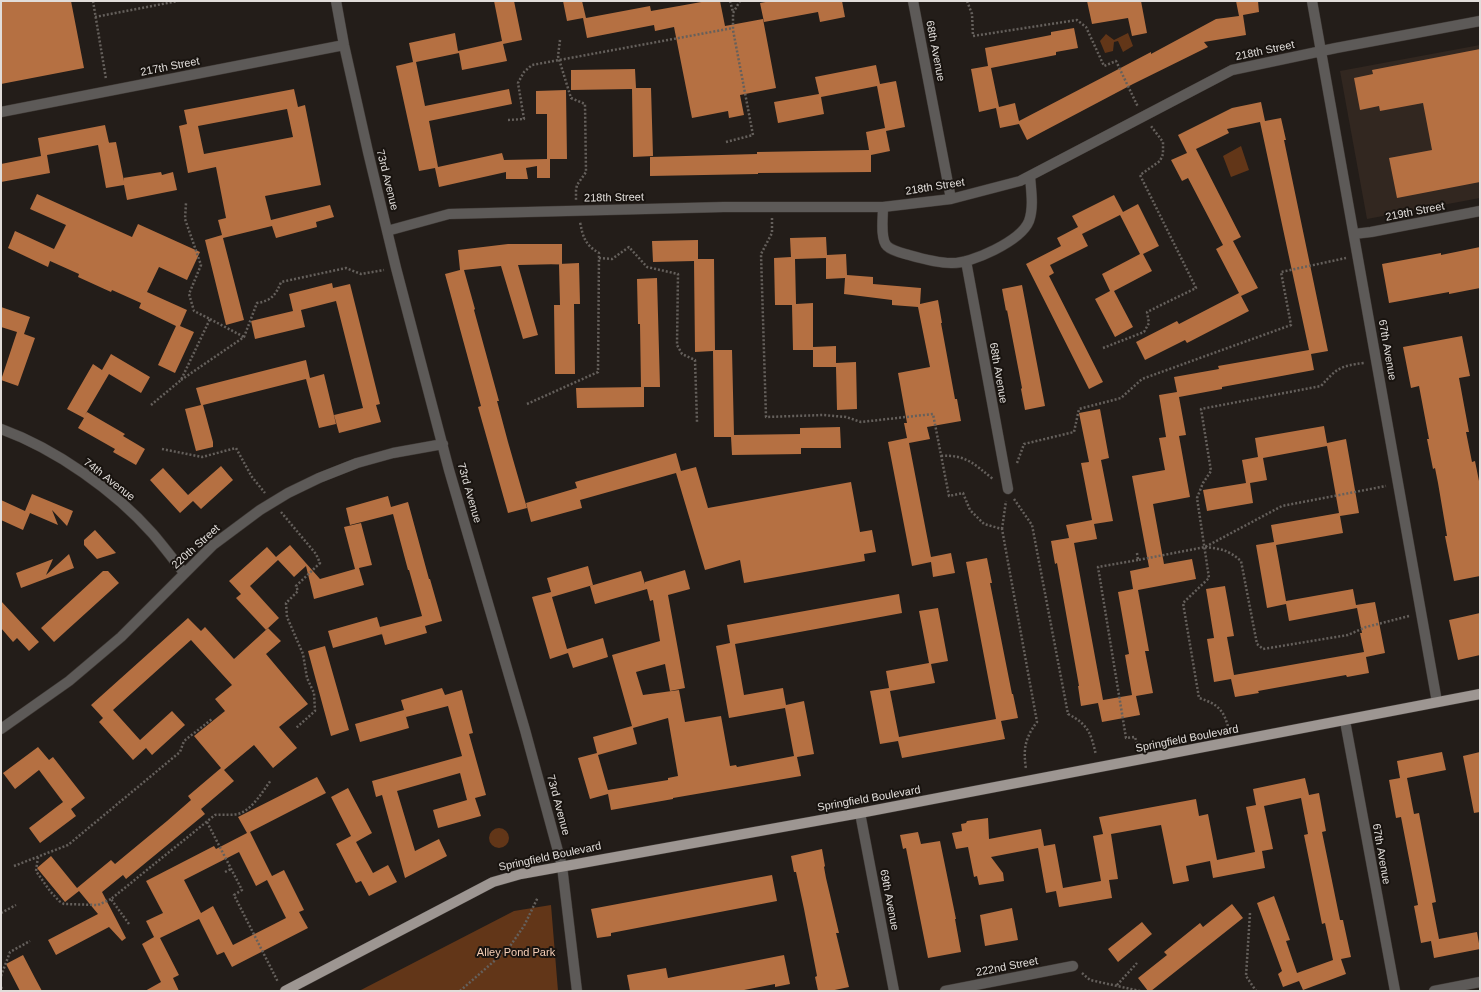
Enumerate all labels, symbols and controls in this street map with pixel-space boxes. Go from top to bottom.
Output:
street label: 68th Avenue [923,20,947,82]
street label: 218th Street [1234,38,1296,64]
street label: 217th Street [139,55,201,79]
street label: 73rd Avenue [373,148,401,212]
street label: 218th Street [904,176,966,198]
street label: 218th Street [584,191,644,205]
street label: 219th Street [1384,200,1446,224]
street label: 67th Avenue [1375,319,1399,381]
street label: 68th Avenue [986,342,1010,404]
street label: 74th Avenue [81,456,137,504]
street label: 73rd Avenue [454,461,484,525]
street label: 220th Street [169,522,223,572]
street label: Springfield Boulevard [1134,723,1240,755]
street label: 73rd Avenue [544,773,572,837]
street label: Springfield Boulevard [816,783,922,815]
street label: 67th Avenue [1369,823,1393,885]
street label: Springfield Boulevard [497,840,603,874]
street label: 69th Avenue [877,869,901,931]
park label: Alley Pond Park [477,946,555,960]
street label: 222nd Street [975,955,1039,979]

